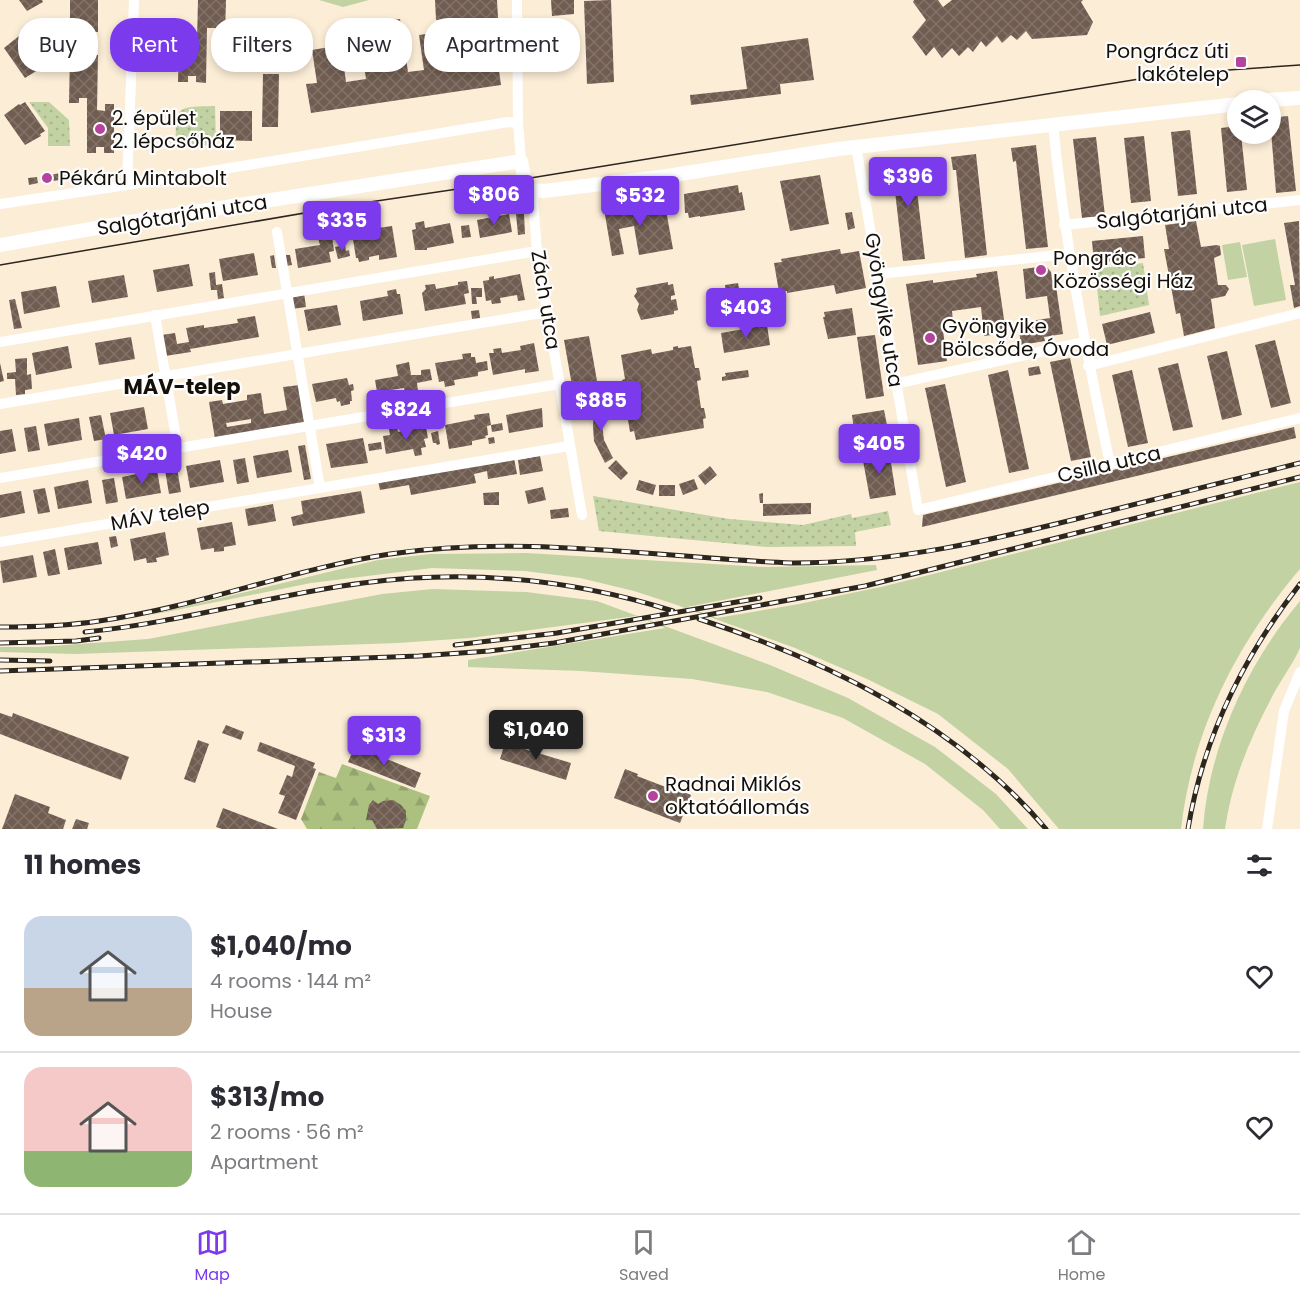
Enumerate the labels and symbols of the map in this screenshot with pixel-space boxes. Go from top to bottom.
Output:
place label: Pongrácz úti lakótelep [1106,37,1229,88]
marker: Pongrácz úti lakótelep [1234,55,1248,69]
place label: 2. épület 2. lépcsőház [112,104,235,155]
marker: 2. épület 2. lépcsőház [93,122,107,136]
pin: $396 [872,157,944,208]
place label: Pékárú Mintabolt [59,164,227,192]
marker: Pékárú Mintabolt [40,171,54,185]
pin: $806 [458,175,530,226]
pin: $532 [604,176,676,227]
street label: Salgótarjáni utca [95,188,269,242]
street label: Salgótarjáni utca [1095,190,1269,236]
pin: $335 [306,201,378,252]
street label: Gyöngyike utca [858,231,910,389]
place label: Pongrác Közösségi Ház [1053,244,1193,295]
street label: Zách utca [524,248,568,352]
marker: Pongrác Közösségi Ház [1034,263,1048,277]
pin: $403 [710,288,782,339]
place label: Gyöngyike Bölcsőde, Óvoda [942,312,1109,363]
marker: Gyöngyike Bölcsőde, Óvoda [923,331,937,345]
district label: MÁV-telep [123,372,241,401]
pin: $885 [565,381,637,432]
pin: $824 [370,390,442,441]
pin: $405 [843,424,915,475]
pin: $420 [106,434,178,485]
street label: Csilla utca [1055,439,1163,489]
street label: MÁV telep [108,493,212,537]
pin: $1,040 [487,710,585,761]
pin: $313 [348,716,420,767]
place label: Radnai Miklós oktatóállomás [665,770,810,821]
marker: Radnai Miklós oktatóállomás [646,789,660,803]

